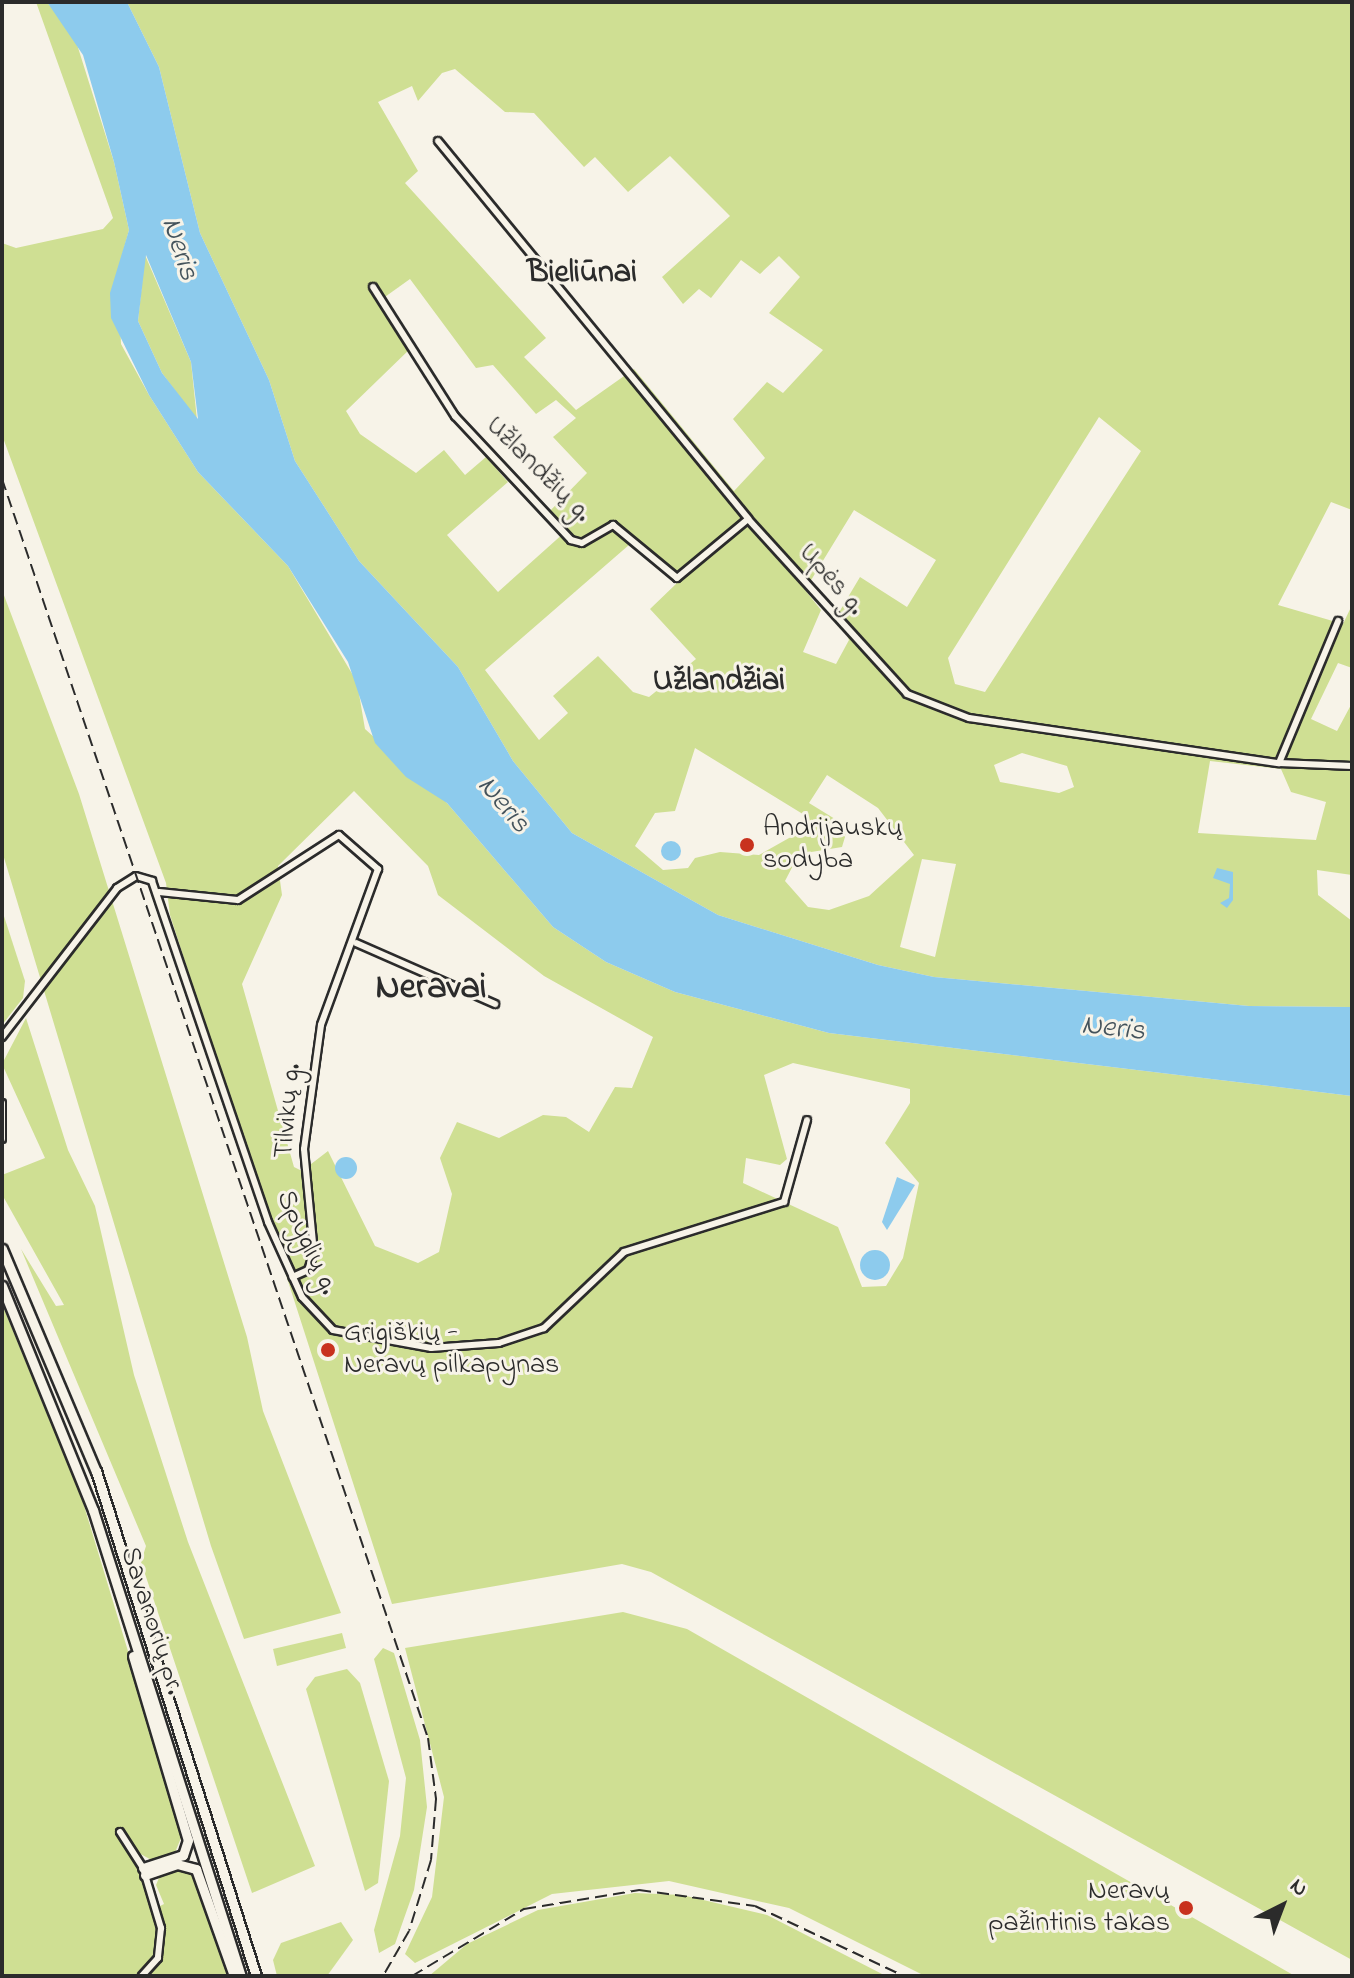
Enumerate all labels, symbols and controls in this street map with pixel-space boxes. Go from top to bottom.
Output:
water label: Neris [152,213,206,285]
district label: Bieliūnai [527,255,637,293]
street label: Užlandžių g. [478,410,598,530]
street label: Upės g. [790,537,872,623]
district label: Užlandžiai [653,663,785,701]
water label: Neris [469,769,537,841]
place label: Andrijauskų sodyba [763,812,903,878]
marker: Andrijauskų sodyba [738,836,756,854]
district label: Neravai [376,967,486,1011]
water label: Neris [1079,1008,1147,1050]
street label: Tilvikų g. [268,1062,310,1160]
street label: Spyglių g. [267,1185,345,1301]
place label: Grigiškių - Neravų pilkapynas [344,1317,559,1383]
marker: Grigiškių - Neravų pilkapynas [319,1341,337,1359]
street label: Savanorių pr. [111,1543,191,1699]
north arrow [1242,1866,1322,1946]
text: N [1282,1871,1314,1905]
place label: Neravų pažintinis takas [988,1875,1170,1941]
marker: Neravų pažintinis takas [1177,1899,1195,1917]

